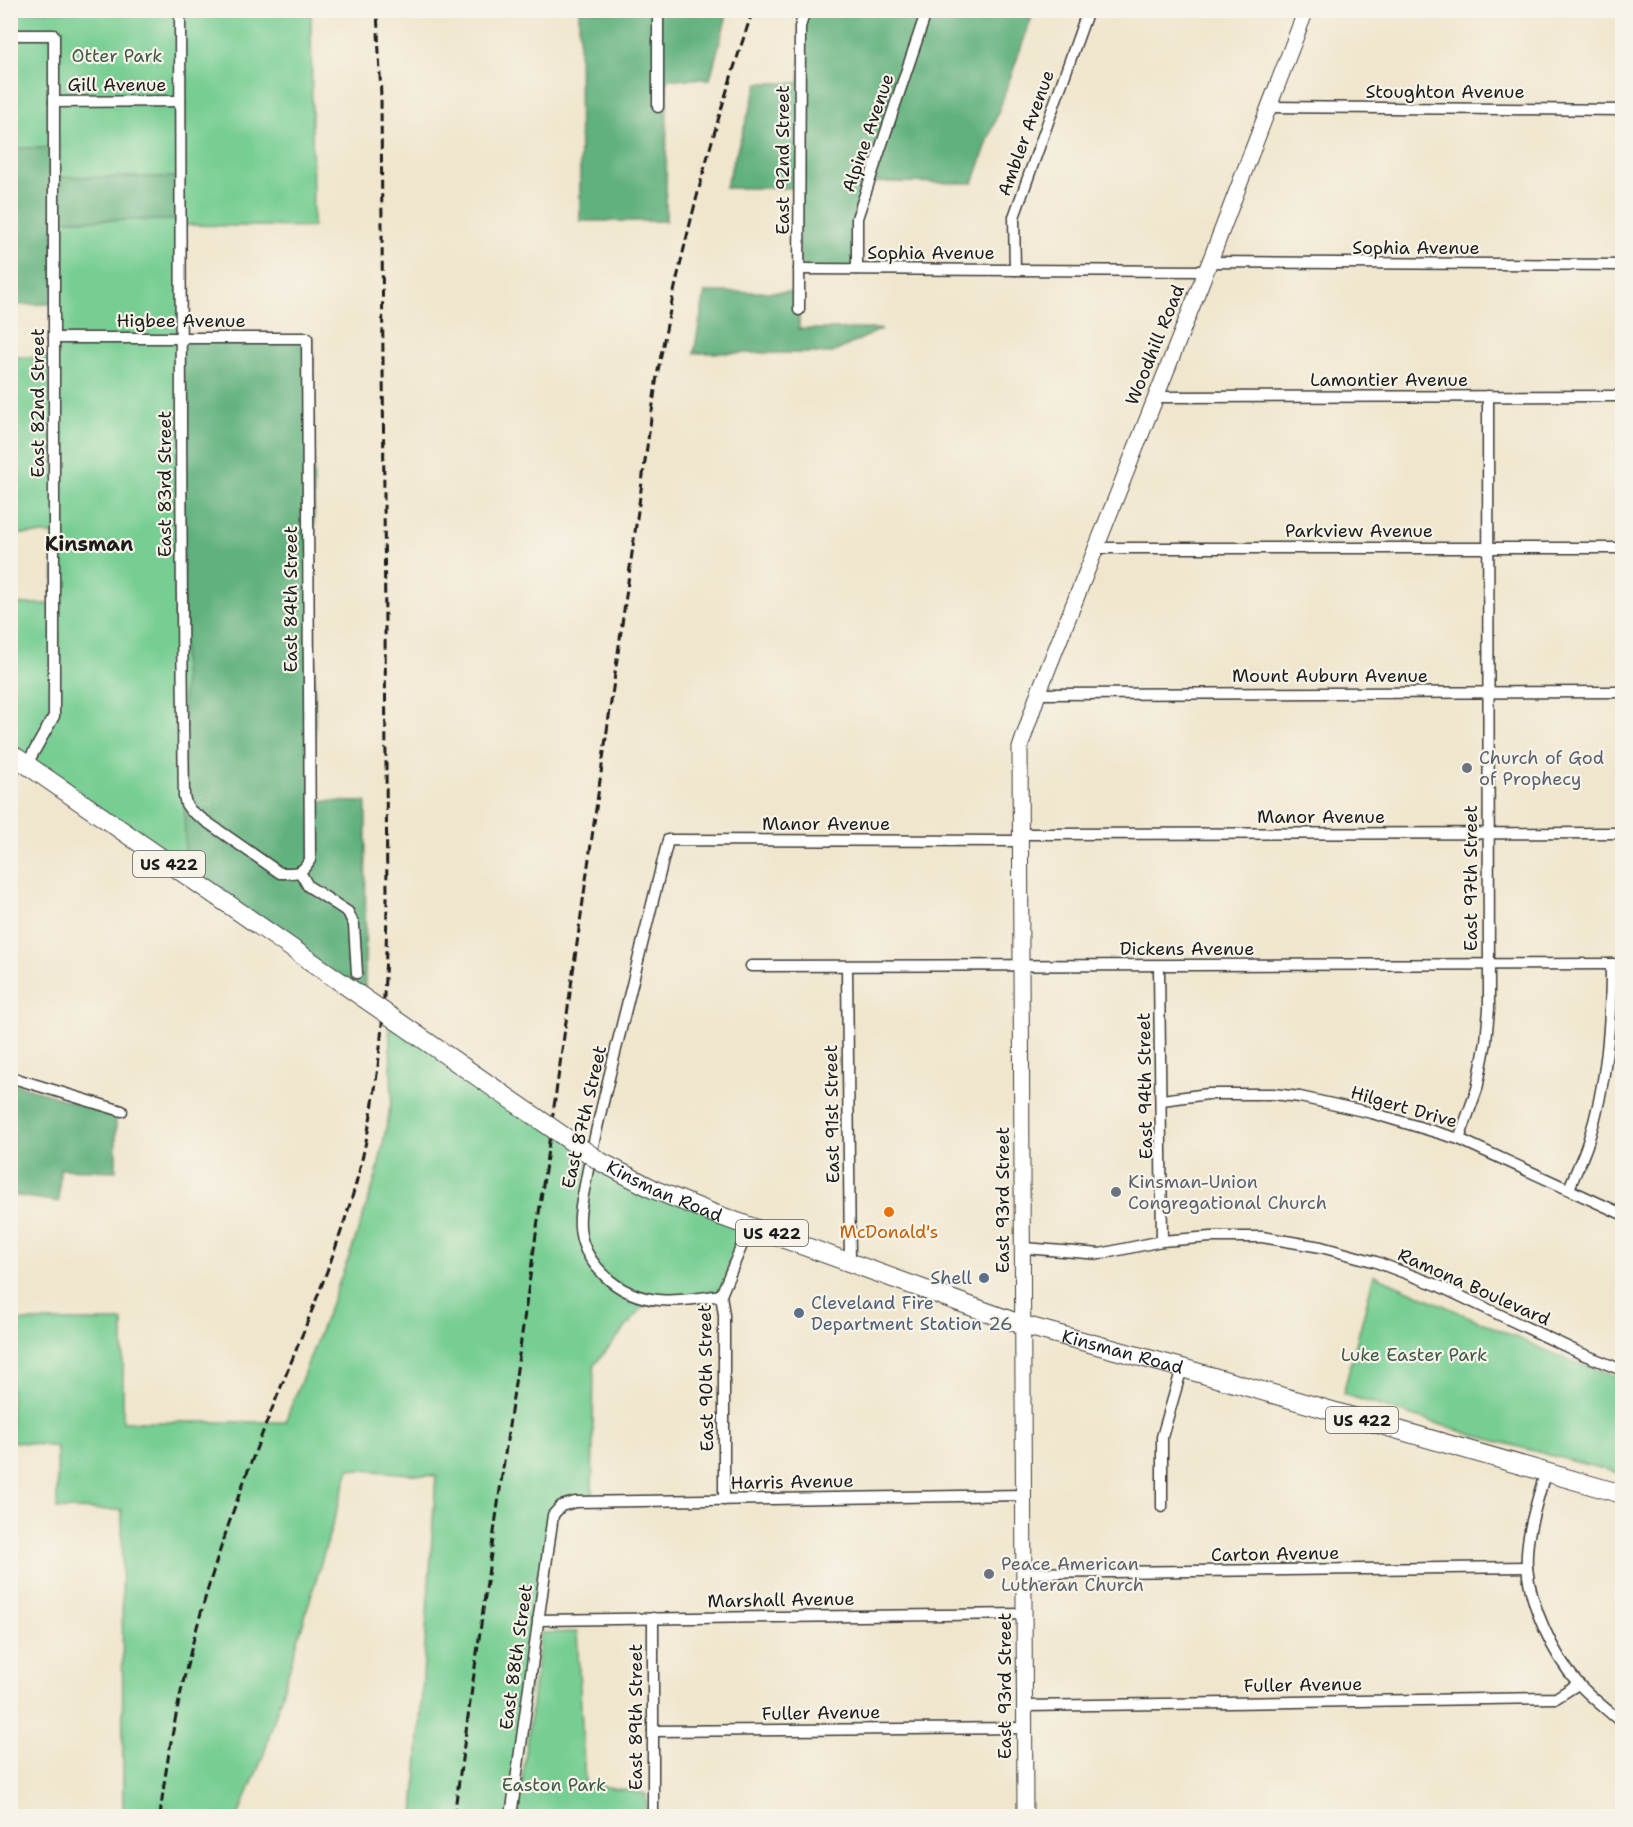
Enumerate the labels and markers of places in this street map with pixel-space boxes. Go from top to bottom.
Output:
place label: Church of God of Prophecy [1479,746,1604,791]
marker: Church of God of Prophecy [1460,761,1474,775]
place label: Kinsman-Union Congregational Church [1128,1170,1327,1215]
marker: Kinsman-Union Congregational Church [1109,1185,1123,1199]
marker: McDonald's [882,1205,896,1219]
place label: McDonald's [840,1220,938,1244]
place label: Shell [930,1266,973,1290]
marker: Shell [977,1271,991,1285]
place label: Cleveland Fire Department Station 26 [811,1291,1013,1336]
marker: Cleveland Fire Department Station 26 [792,1306,806,1320]
place label: Peace American Lutheran Church [1001,1552,1144,1597]
marker: Peace American Lutheran Church [982,1567,996,1581]

